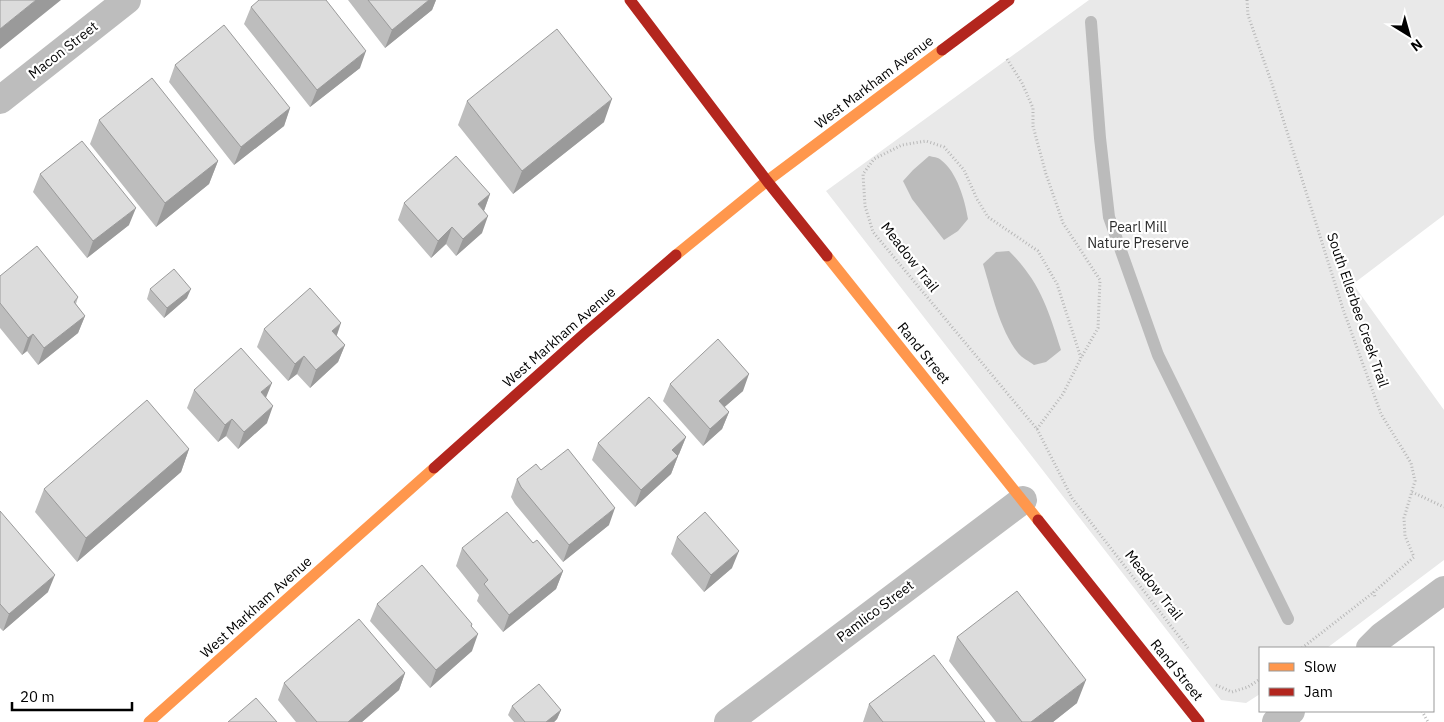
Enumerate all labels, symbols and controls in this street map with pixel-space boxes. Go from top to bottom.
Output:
north arrow [1384,10,1434,60]
street label: Macon Street [25,17,101,83]
street label: West Markham Avenue [811,31,937,133]
text: N [1407,35,1426,56]
street label: Meadow Trail [877,218,943,296]
park label: Pearl Mill Nature Preserve [1087,218,1189,252]
street label: South Ellerbee Creek Trail [1323,230,1393,390]
street label: West Markham Avenue [499,283,619,391]
street label: Rand Street [894,319,954,388]
street label: Meadow Trail [1121,546,1187,624]
street label: West Markham Avenue [196,552,316,662]
street label: Pamlico Street [833,576,917,646]
street label: Rand Street [1147,636,1207,705]
legend [1259,647,1434,712]
text: Slow [1304,657,1337,676]
scale bar [12,680,132,712]
text: Jam [1304,682,1333,701]
text: 20 m [20,687,55,706]

